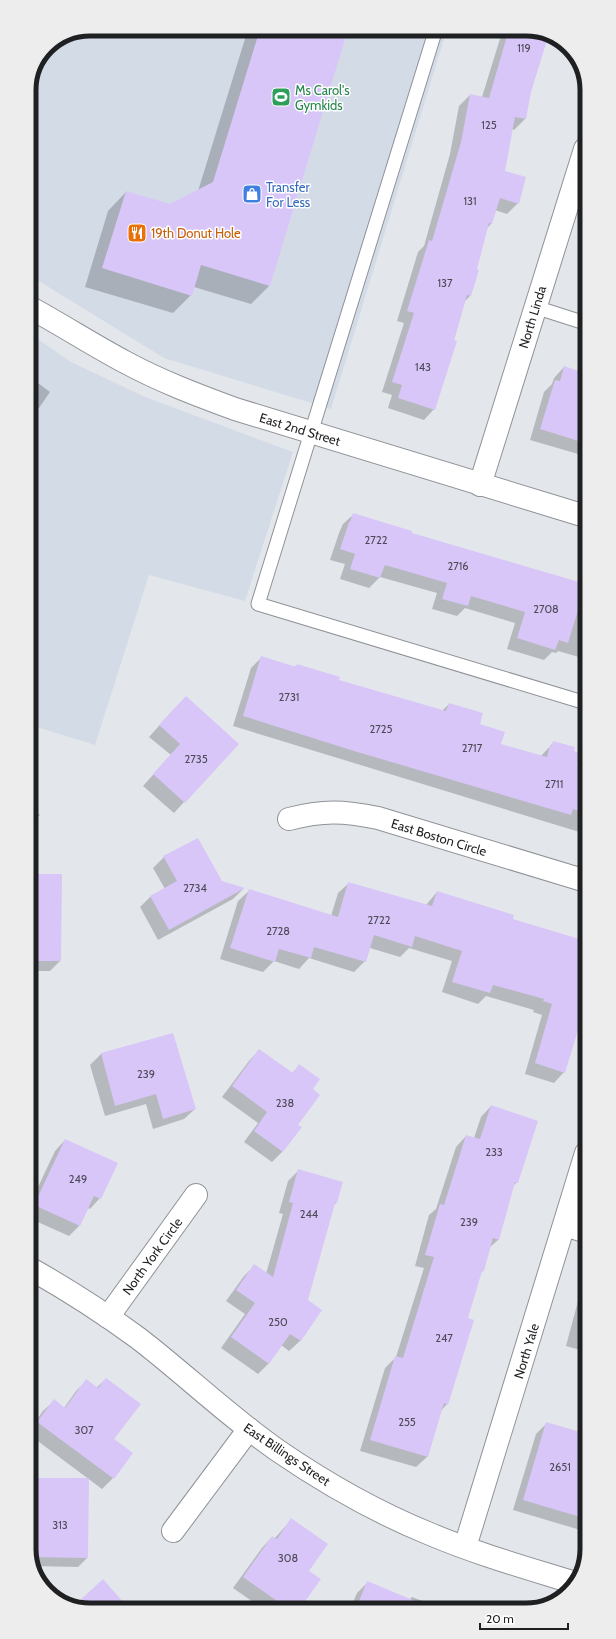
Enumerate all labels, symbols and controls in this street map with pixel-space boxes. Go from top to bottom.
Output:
house number: 119 [517,41,531,55]
place label: Ms Carol's Gymkids [295,82,350,113]
sports icon: Ms Carol's Gymkids [270,86,292,108]
house number: 125 [481,118,497,132]
place label: Transfer For Less [266,179,311,210]
shop icon: Transfer For Less [241,183,263,205]
house number: 131 [463,194,477,208]
restaurant icon: 19th Donut Hole [126,222,148,244]
place label: 19th Donut Hole [151,225,241,241]
house number: 137 [437,276,453,290]
street label: North Linda [515,283,549,350]
house number: 143 [415,360,431,374]
street label: East 2nd Street [258,409,343,449]
house number: 2722 [365,533,388,547]
house number: 2716 [447,559,469,573]
house number: 2708 [533,602,559,616]
house number: 2731 [279,690,299,704]
house number: 2725 [369,722,393,736]
house number: 2717 [462,741,483,755]
house number: 2735 [184,752,208,766]
house number: 2711 [545,777,563,791]
street label: East Boston Circle [389,815,489,859]
house number: 2734 [183,881,207,895]
house number: 2722 [368,913,391,927]
house number: 2728 [266,924,290,938]
house number: 239 [137,1067,155,1081]
house number: 238 [276,1096,294,1110]
house number: 233 [485,1145,503,1159]
house number: 249 [69,1172,87,1186]
house number: 244 [300,1207,319,1221]
street label: North York Circle [119,1214,186,1298]
house number: 239 [460,1215,478,1229]
house number: 250 [268,1315,288,1329]
street label: North Yale [510,1321,542,1381]
house number: 247 [435,1331,453,1345]
house number: 255 [398,1415,416,1429]
street label: East Billings Street [241,1419,334,1489]
house number: 307 [74,1423,94,1437]
house number: 2651 [549,1460,571,1474]
house number: 313 [52,1518,68,1532]
house number: 308 [278,1551,298,1565]
scale bar [480,1605,568,1631]
text: 20 m [486,1611,514,1626]

